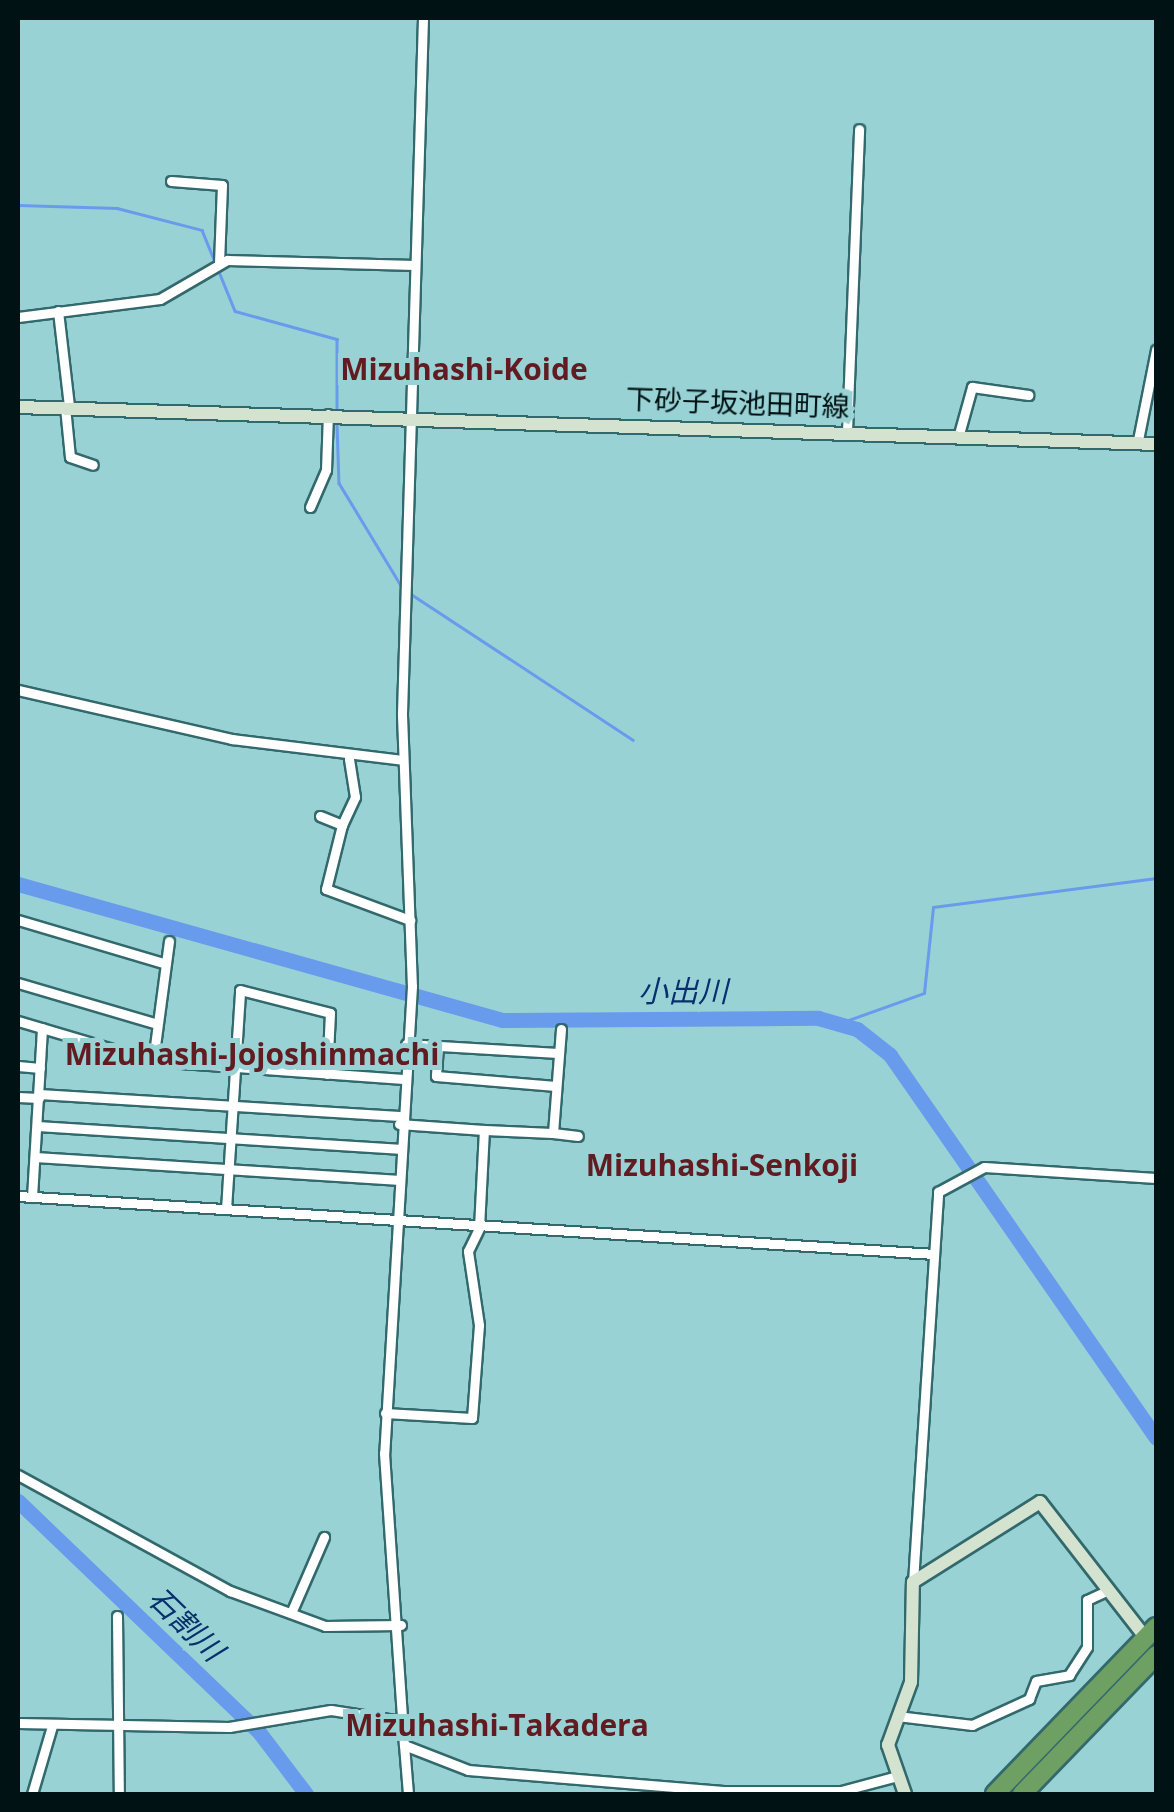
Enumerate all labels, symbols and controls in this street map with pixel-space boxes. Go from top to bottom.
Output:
district label: Mizuhashi-Koide [340,351,588,387]
street label: 下砂子坂池田町線 [625,381,851,423]
water label: 小出川 [638,973,728,1009]
district label: Mizuhashi-Jojoshinmachi [65,1036,439,1072]
district label: Mizuhashi-Senkoji [586,1147,858,1183]
water label: 石割川 [141,1580,231,1668]
district label: Mizuhashi-Takadera [345,1707,649,1743]

